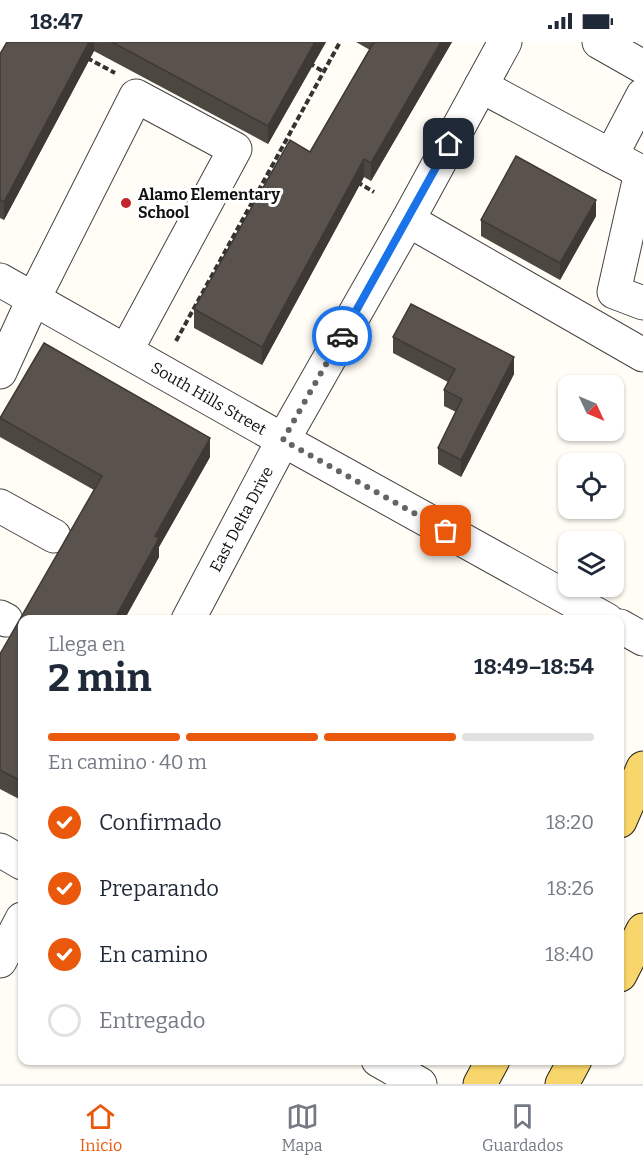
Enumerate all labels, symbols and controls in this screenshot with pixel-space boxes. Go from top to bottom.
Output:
text: 18:47 [30,8,83,35]
pin [423,118,474,169]
icon: home [432,127,465,160]
place label: Alamo Elementary School [138,185,280,222]
marker: Alamo Elementary School [119,196,133,210]
courier [312,306,372,366]
icon: car [326,320,359,353]
street label: South Hills Street [148,358,270,439]
north arrow [558,375,624,441]
map controls [558,375,624,597]
button: locate [558,453,624,519]
street label: East Delta Drive [206,463,277,575]
pin [420,505,471,556]
icon: bag [429,514,462,547]
button: layers [558,531,624,597]
text: Llega en [48,632,125,656]
text: 18:49–18:54 [474,653,594,680]
text: 2 min [48,655,152,701]
text: En camino · 40 m [48,750,207,774]
icon: check [48,806,81,839]
text: Confirmado [99,809,222,836]
text: 18:20 [546,810,594,834]
icon: check [48,872,81,905]
text: Preparando [99,875,219,902]
text: 18:26 [547,876,594,900]
icon: check [48,938,81,971]
text: En camino [99,941,208,968]
text: 18:40 [545,942,594,966]
text: Entregado [99,1007,205,1034]
tab: Inicio [80,1100,122,1155]
tab: Mapa [282,1100,323,1155]
tab: Guardados [482,1100,563,1155]

